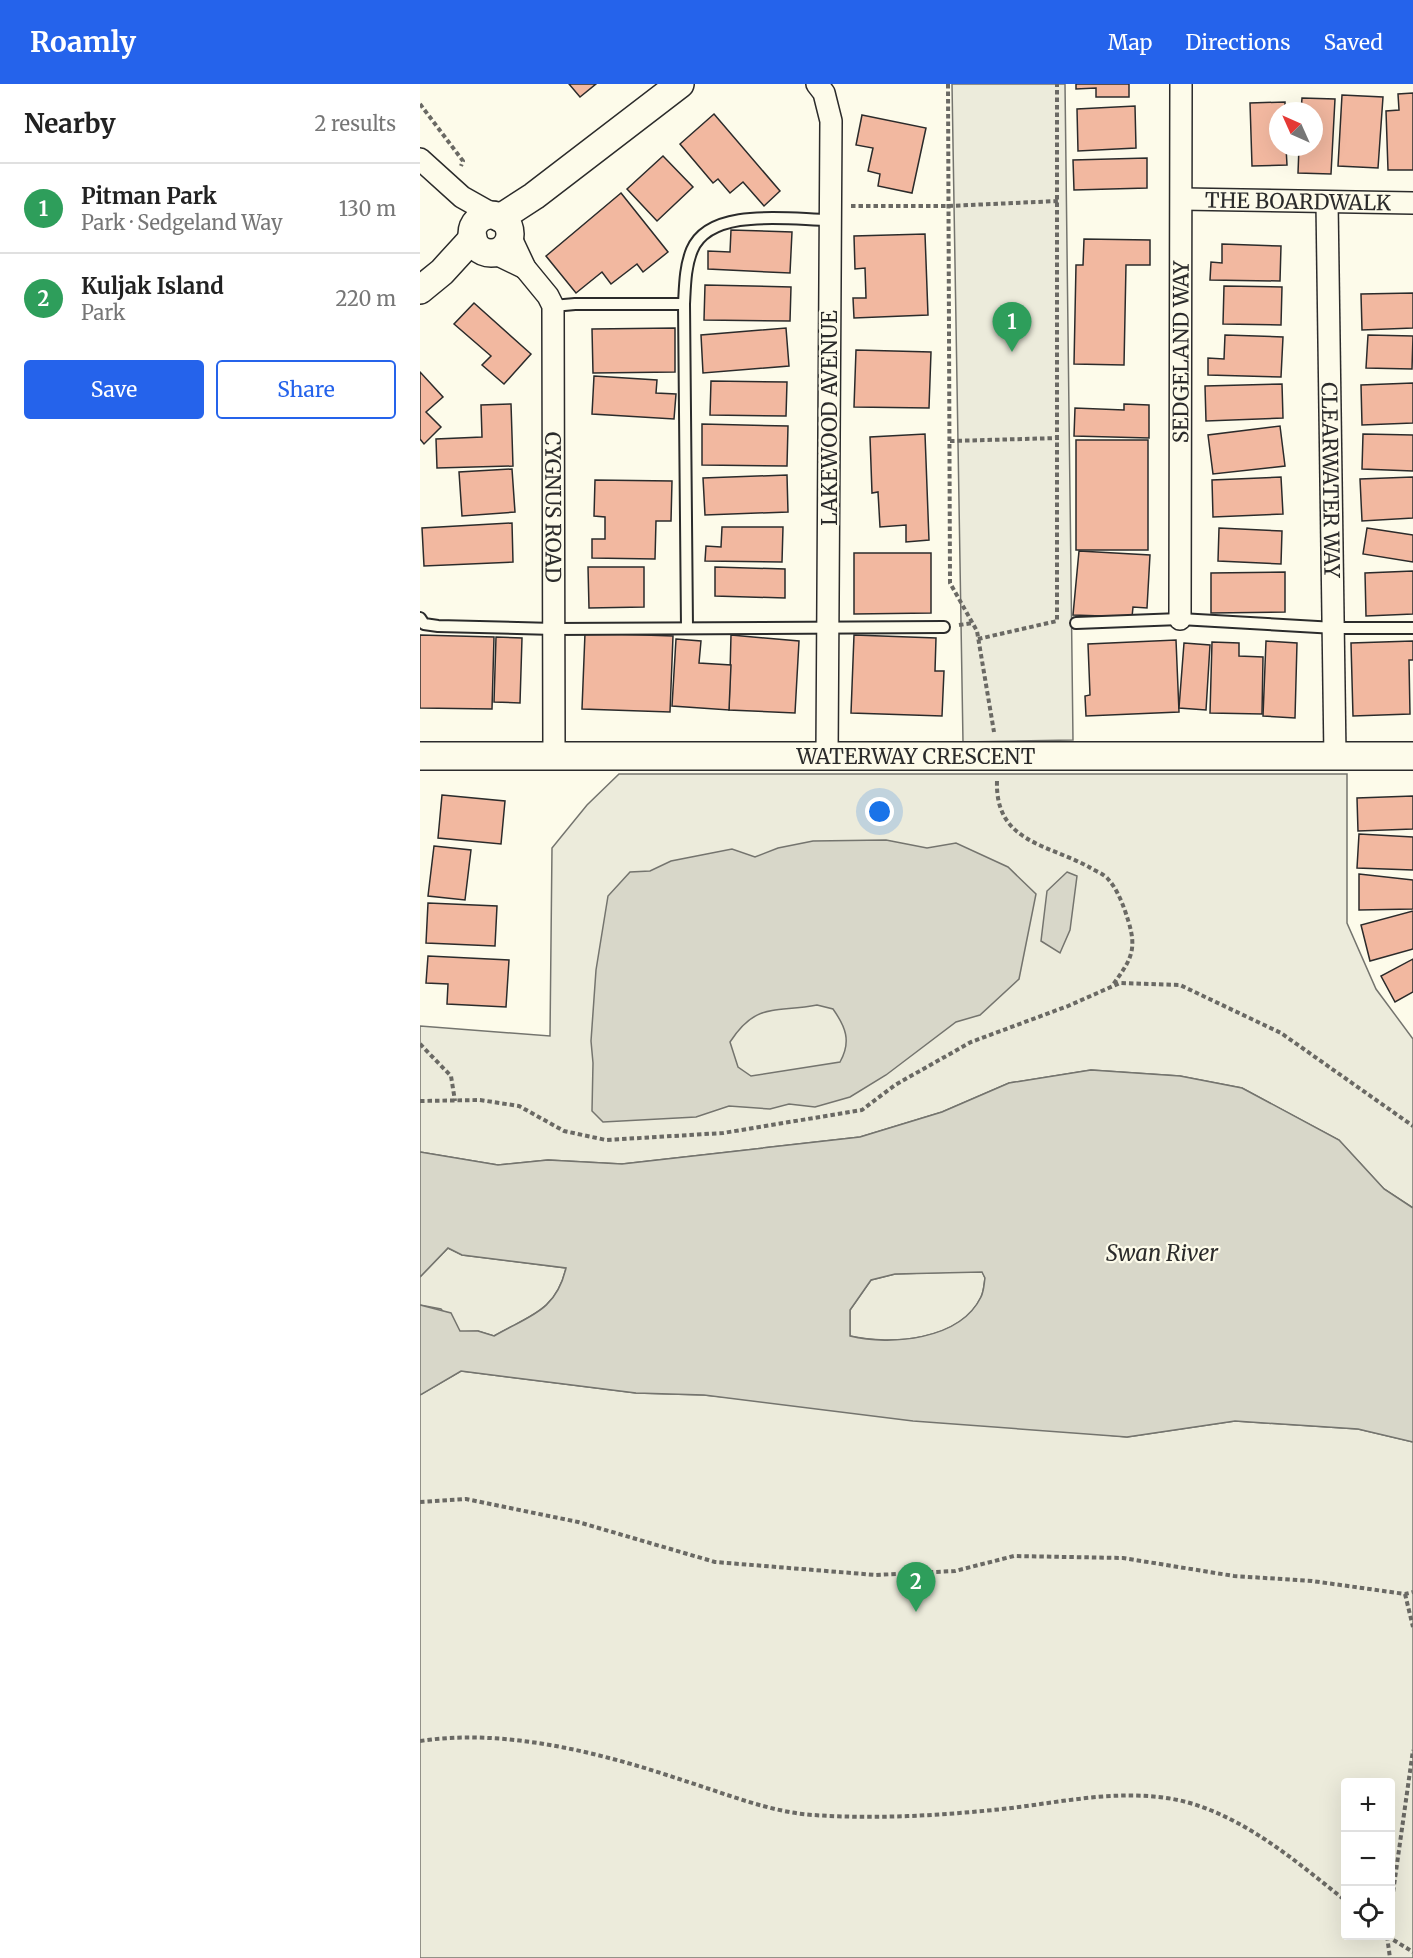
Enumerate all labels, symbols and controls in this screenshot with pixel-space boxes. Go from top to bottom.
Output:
text: Roamly [30,24,136,60]
text: Map [1108,29,1152,56]
text: Directions [1185,29,1290,56]
text: Saved [1323,29,1383,56]
north arrow [1269,102,1323,156]
text: Nearby [24,107,116,140]
text: 2 results [314,111,396,136]
text: Pitman Park [81,182,217,210]
street label: THE BOARDWALK [1205,186,1392,216]
text: 1 [39,196,48,221]
text: 130 m [339,196,396,221]
text: Park · Sedgeland Way [81,210,283,235]
street label: SEDGELAND WAY [1167,260,1194,443]
text: Kuljak Island [81,272,224,300]
text: 2 [38,286,49,311]
text: 220 m [336,286,396,311]
text: Park [81,300,125,325]
pin: 1 [992,302,1032,352]
street label: LAKEWOOD AVENUE [816,310,843,526]
button: Save [24,360,204,419]
button: Share [216,360,396,419]
street label: CLEARWATER WAY [1316,382,1346,579]
street label: CYGNUS ROAD [540,432,567,583]
street label: WATERWAY CRESCENT [796,743,1036,770]
your location [865,797,894,826]
water label: Swan River [1106,1239,1219,1267]
pin: 2 [896,1562,936,1612]
map controls [1341,1778,1395,1940]
button: + [1341,1778,1395,1832]
button: − [1341,1832,1395,1886]
button: locate [1341,1886,1395,1940]

